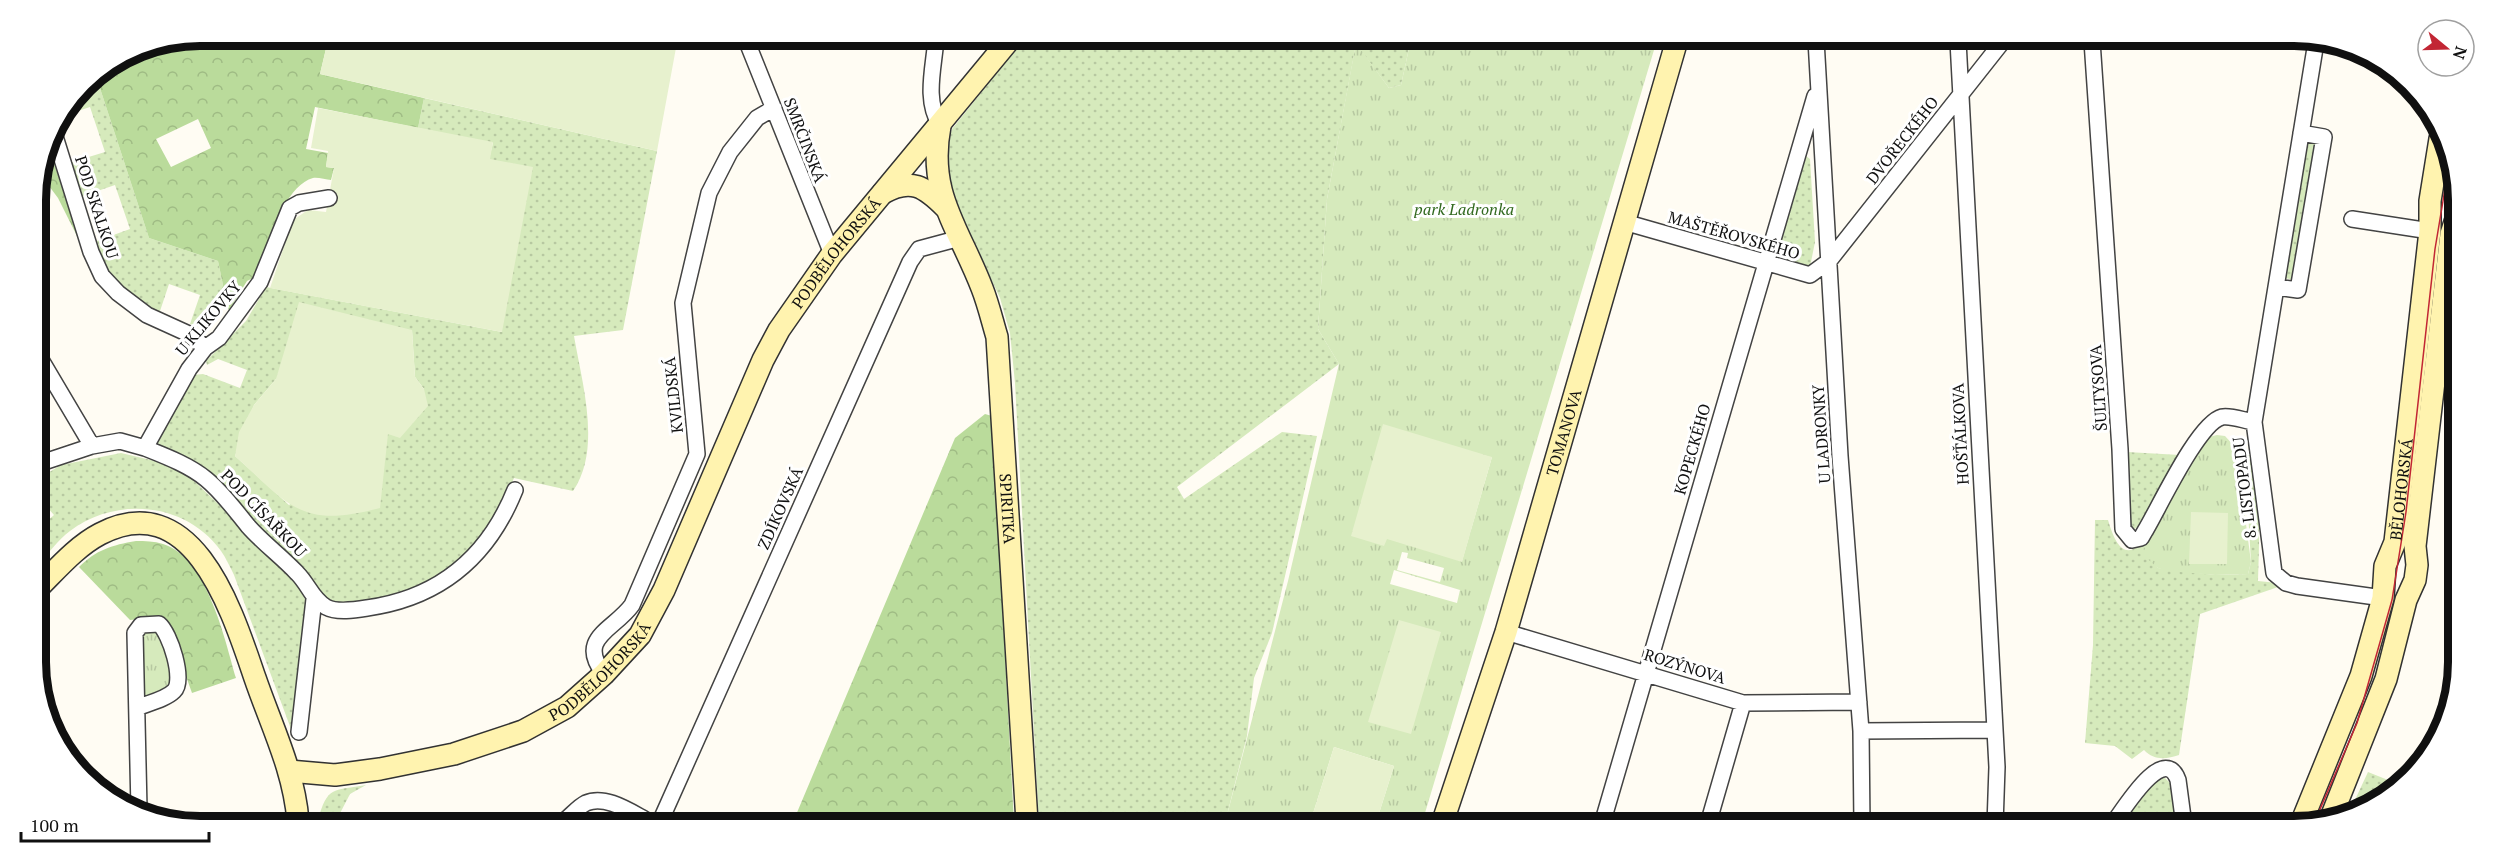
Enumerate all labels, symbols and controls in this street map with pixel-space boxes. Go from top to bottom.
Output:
north arrow [2416,18,2476,78]
text: N [2448,44,2473,62]
street label: DVOŘECKÉHO [1861,92,1943,188]
street label: SMRČINSKÁ [779,94,831,186]
street label: POD SKALKOU [70,153,124,262]
street label: PODBĚLOHORSKÁ [786,192,886,313]
park label: park Ladronka [1414,198,1514,220]
street label: MAŠTĚŘOVSKÉHO [1666,206,1802,264]
street label: U KLIKOVKY [170,275,246,360]
street label: ŠULTYSOVA [2084,344,2112,432]
street label: KVILDSKÁ [658,356,688,434]
street label: U LADRONKY [1807,383,1835,484]
street label: HOŠŤÁLKOVA [1946,383,1974,485]
street label: TOMANOVA [1541,387,1587,479]
street label: KOPECKÉHO [1668,401,1716,497]
street label: 8. LISTOPADU [2227,436,2261,540]
street label: BĚLOHORSKÁ [2384,437,2418,542]
street label: ZDÍKOVSKÁ [752,463,808,553]
street label: POD CÍSAŘKOU [216,464,312,562]
street label: SPIRITKA [994,473,1021,545]
street label: PODBĚLOHORSKÁ [545,618,656,726]
street label: ROZÝNOVA [1642,643,1728,689]
scale bar [21,805,208,843]
text: 100 m [30,813,79,837]

